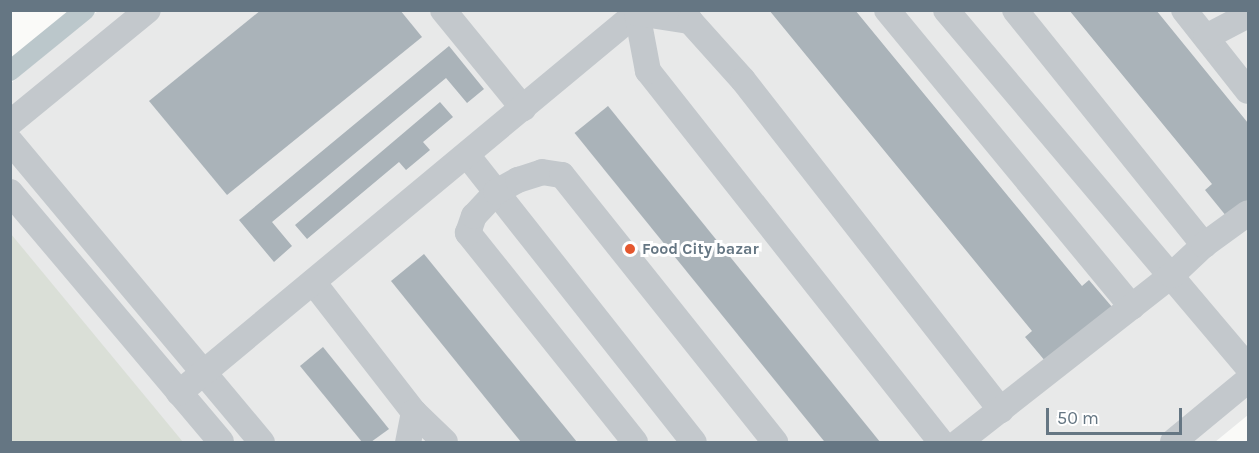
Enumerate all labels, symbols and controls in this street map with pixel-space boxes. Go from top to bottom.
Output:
place label: Food City bazar [642,239,759,259]
marker: Food City bazar [623,242,637,256]
scale bar [1049,396,1186,434]
text: 50 m [1057,407,1099,429]

